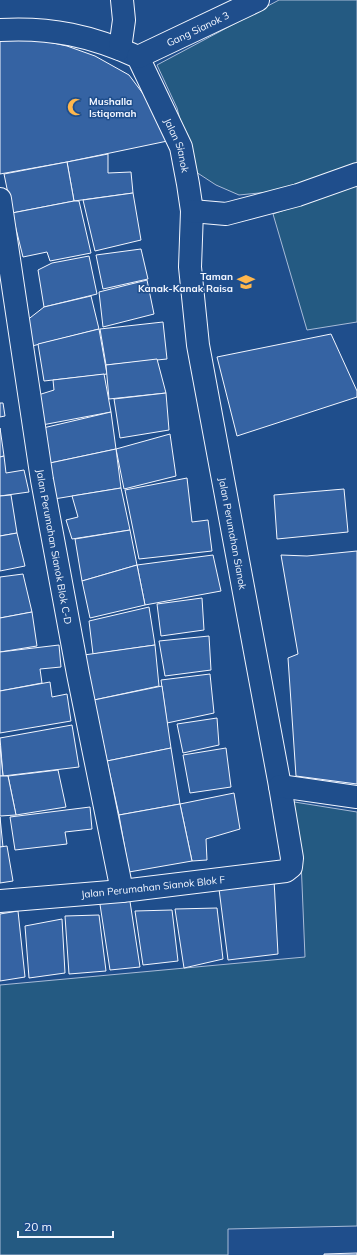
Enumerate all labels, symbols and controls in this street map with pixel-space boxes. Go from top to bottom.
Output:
street label: Gang Sianok 3 [164,8,231,49]
place label: Mushalla Istiqomah [89,95,137,120]
mosque icon: Mushalla Istiqomah [66,97,86,117]
street label: Jalan Sianok [161,116,192,174]
place label: Taman Kanak-Kanak Raisa [138,270,233,295]
school or university icon: Taman Kanak-Kanak Raisa [236,272,256,292]
street label: Jalan Perumahan Sianok Blok C-D [34,468,75,625]
street label: Jalan Perumahan Sianok [216,476,250,591]
street label: Jalan Perumahan Sianok Blok F [80,873,226,901]
scale bar [18,1213,113,1239]
text: 20 m [24,1219,52,1234]

